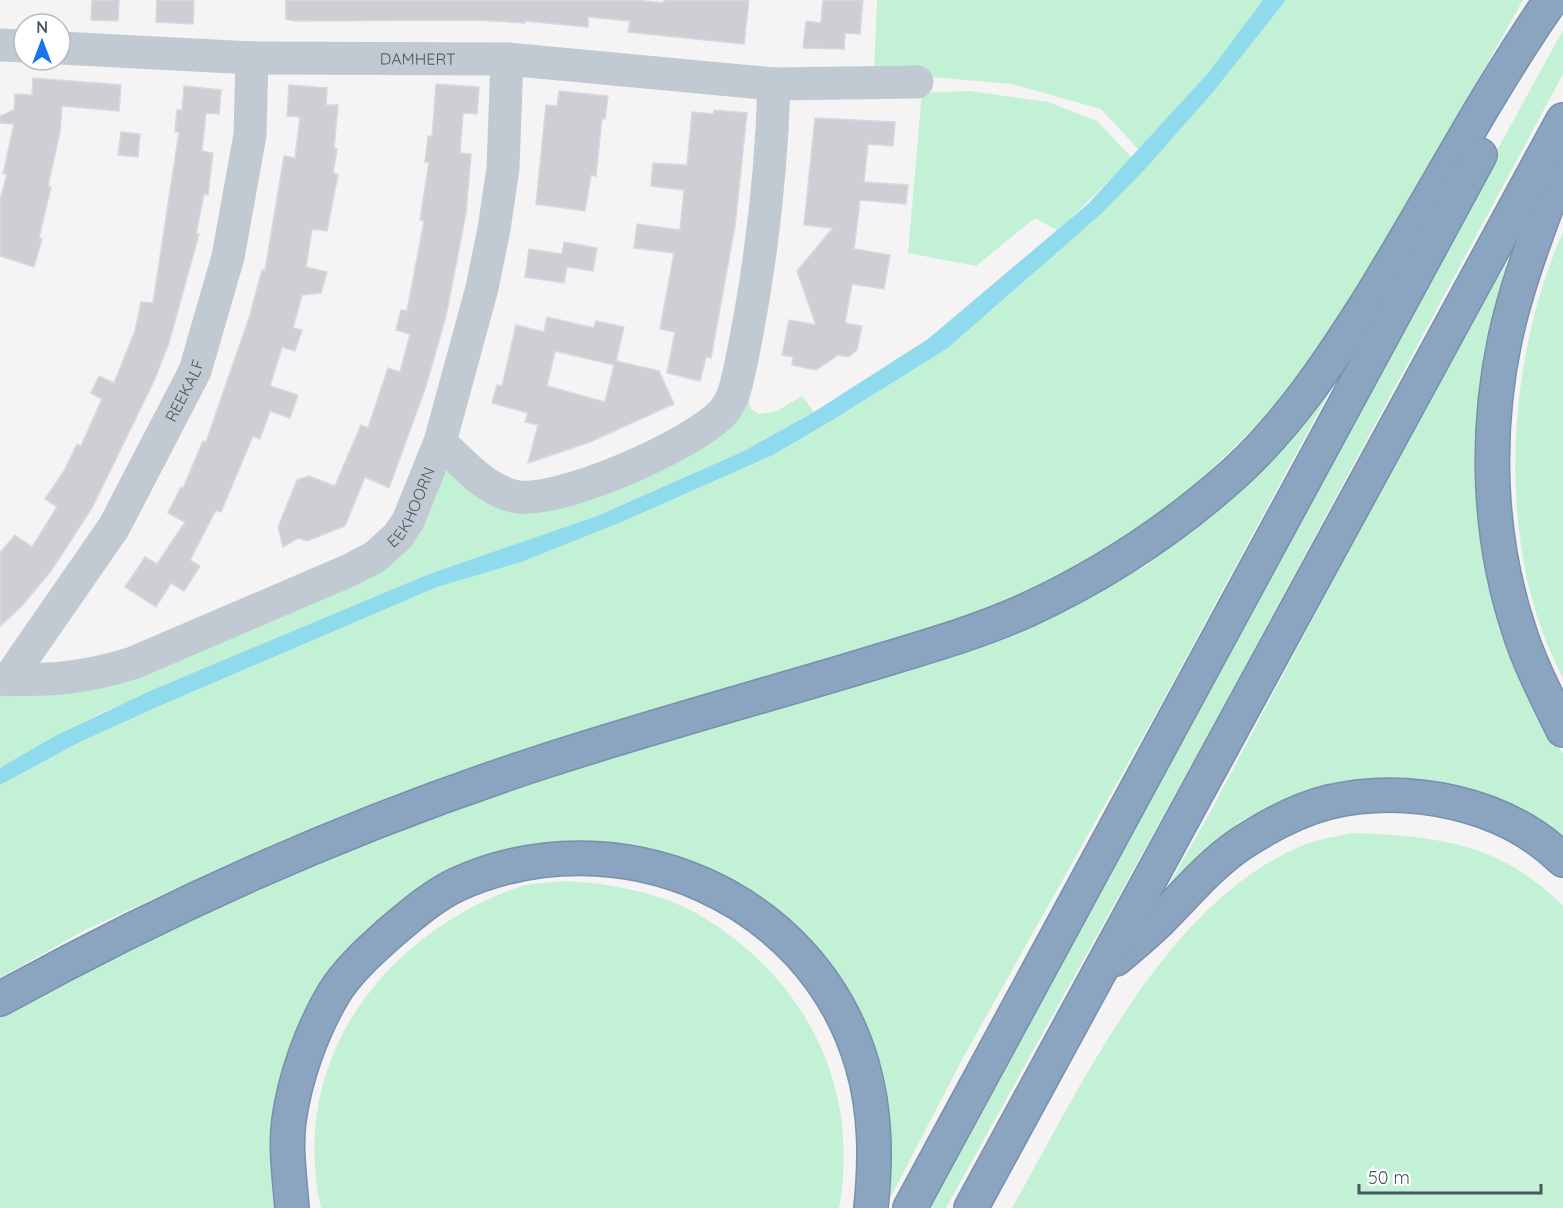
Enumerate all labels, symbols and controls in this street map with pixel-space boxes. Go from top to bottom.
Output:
north arrow [12,12,72,72]
text: N [36,17,48,37]
street label: DAMHERT [380,49,456,69]
street label: REEKALF [160,357,208,425]
street label: EEKHOORN [382,464,439,551]
scale bar [1359,1157,1540,1195]
text: 50 m [1368,1166,1410,1189]

